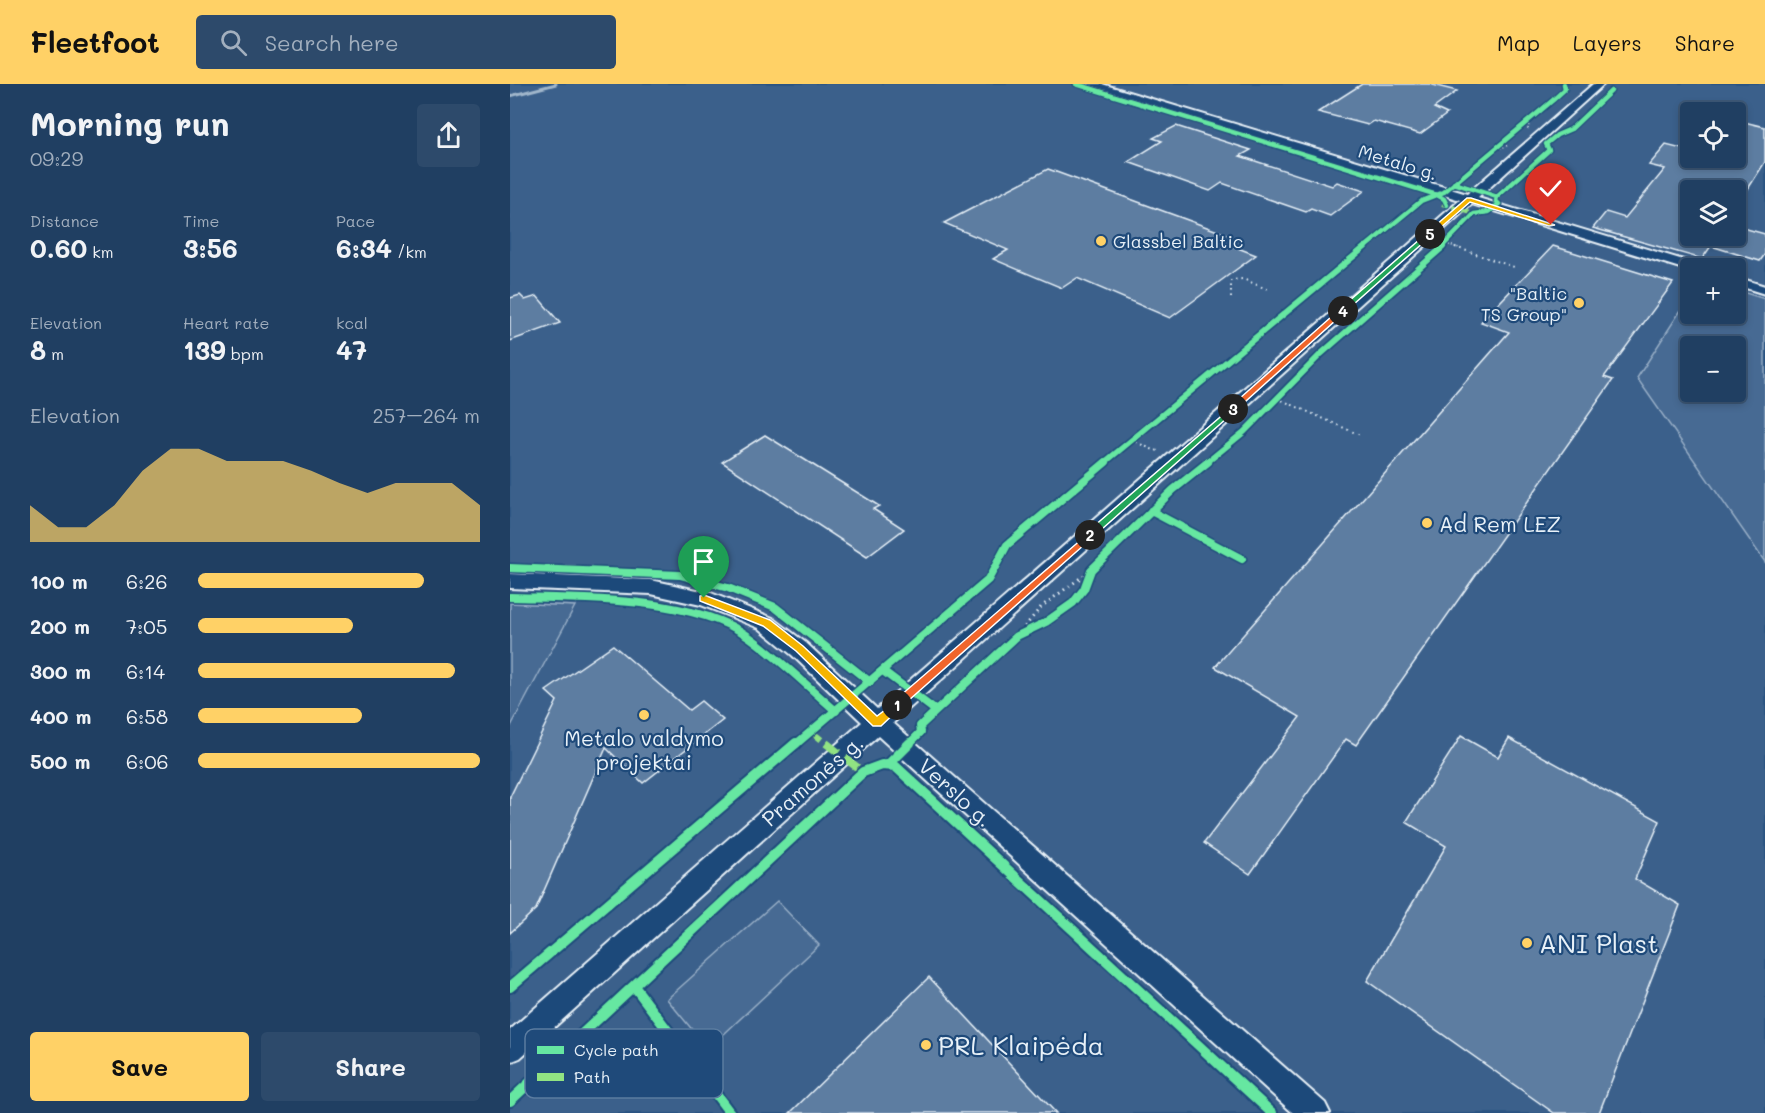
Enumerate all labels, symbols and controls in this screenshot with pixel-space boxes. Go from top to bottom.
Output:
search box [196,15,616,69]
text: Fleetfoot [30,24,160,60]
icon: search [217,26,250,59]
text: Search here [265,28,399,57]
text: Map [1497,29,1540,56]
text: Layers [1573,29,1642,56]
text: Share [1675,29,1735,56]
text: Morning run [30,101,230,144]
map controls [1680,102,1746,402]
button: locate [1680,102,1746,168]
button: share [417,104,480,167]
street label: Metalo g. [1356,139,1440,185]
text: 09:29 [30,145,83,171]
pin [1525,163,1576,225]
icon: check [1534,172,1567,205]
button: layers [1680,180,1746,246]
text: Distance [30,210,99,231]
text: Time [183,210,219,231]
text: Pace [336,210,375,231]
pin: 5 [1415,219,1445,249]
text: 5 [1425,223,1435,244]
place label: Glassbel Baltic [1113,229,1243,253]
text: 0.60 [30,231,87,265]
text: 3:56 [183,231,238,265]
text: 6:34 [336,231,392,265]
marker: Glassbel Baltic [1094,234,1108,248]
text: km [87,241,114,262]
text: /km [392,241,427,262]
button: + [1680,258,1746,324]
place label: "Baltic TS Group" [1481,281,1567,326]
pin: 4 [1328,296,1358,326]
marker: "Baltic TS Group" [1572,296,1586,310]
text: 4 [1338,300,1348,321]
text: Elevation [30,312,102,333]
text: Heart rate [183,312,269,333]
text: kcal [336,312,368,333]
text: 8 [30,333,46,367]
text: 139 [183,333,226,367]
text: 47 [336,333,367,367]
button: − [1680,336,1746,402]
text: m [46,343,64,364]
text: bpm [226,343,264,364]
pin: 3 [1218,394,1248,424]
text: 3 [1228,398,1238,419]
text: Elevation [30,402,120,428]
text: 257–264 m [372,402,480,428]
place label: Ad Rem LEZ [1439,510,1561,537]
marker: Ad Rem LEZ [1420,516,1434,530]
pin: 2 [1075,520,1105,550]
text: 2 [1086,524,1094,545]
pin [678,536,729,598]
icon: arrive [687,545,720,578]
text: 100 m [30,568,88,594]
text: 6:26 [126,568,168,594]
text: 200 m [30,613,90,639]
text: 7:05 [126,613,167,639]
text: 300 m [30,658,91,684]
text: 6:14 [126,658,165,684]
pin: 1 [882,690,912,720]
text: 1 [893,694,901,715]
text: 400 m [30,703,91,729]
text: 6:58 [126,703,168,729]
marker: Metalo valdymo projektai [637,708,651,722]
place label: Metalo valdymo projektai [564,724,724,775]
street label: Pramonės g. [756,728,868,832]
text: 500 m [30,748,90,774]
text: 6:06 [126,748,169,774]
street label: Verslo g. [913,752,999,832]
place label: ANI Plast [1539,926,1659,960]
marker: ANI Plast [1520,936,1534,950]
place label: PRL Klaipėda [938,1028,1104,1062]
legend [525,1029,723,1098]
button: Save [30,1032,249,1101]
button: Share [261,1032,480,1101]
marker: PRL Klaipėda [919,1038,933,1052]
text: Cycle path [574,1039,658,1060]
text: Path [574,1066,610,1087]

